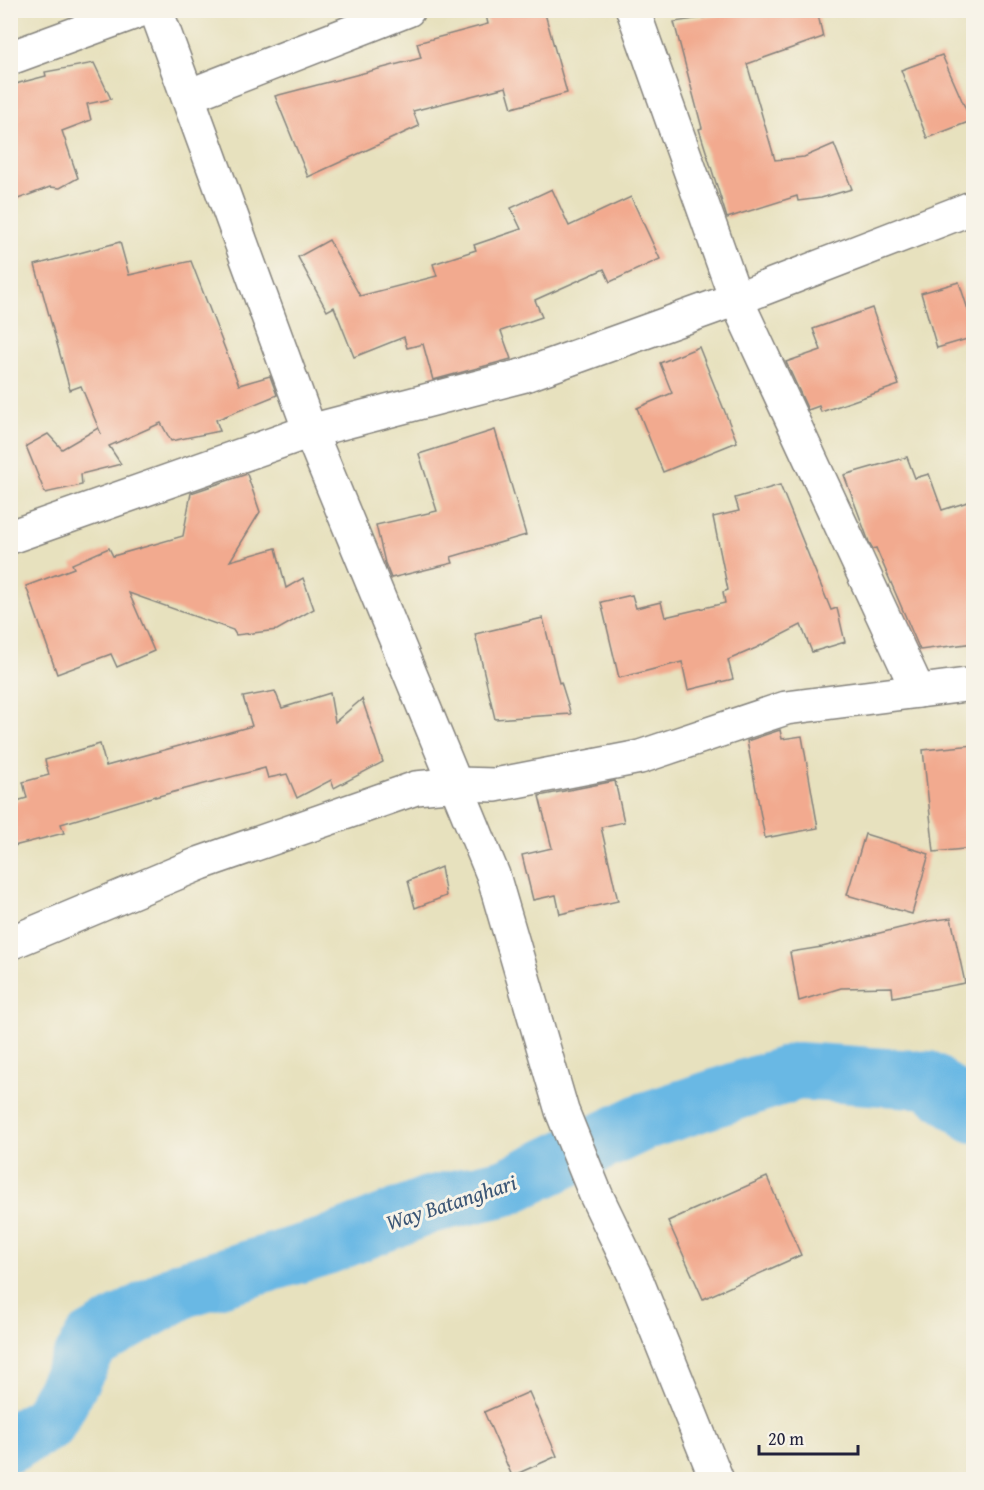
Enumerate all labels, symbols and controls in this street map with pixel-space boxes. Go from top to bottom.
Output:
water label: Way Batanghari [382,1166,521,1238]
scale bar [759,1418,858,1456]
text: 20 m [768,1425,804,1452]

